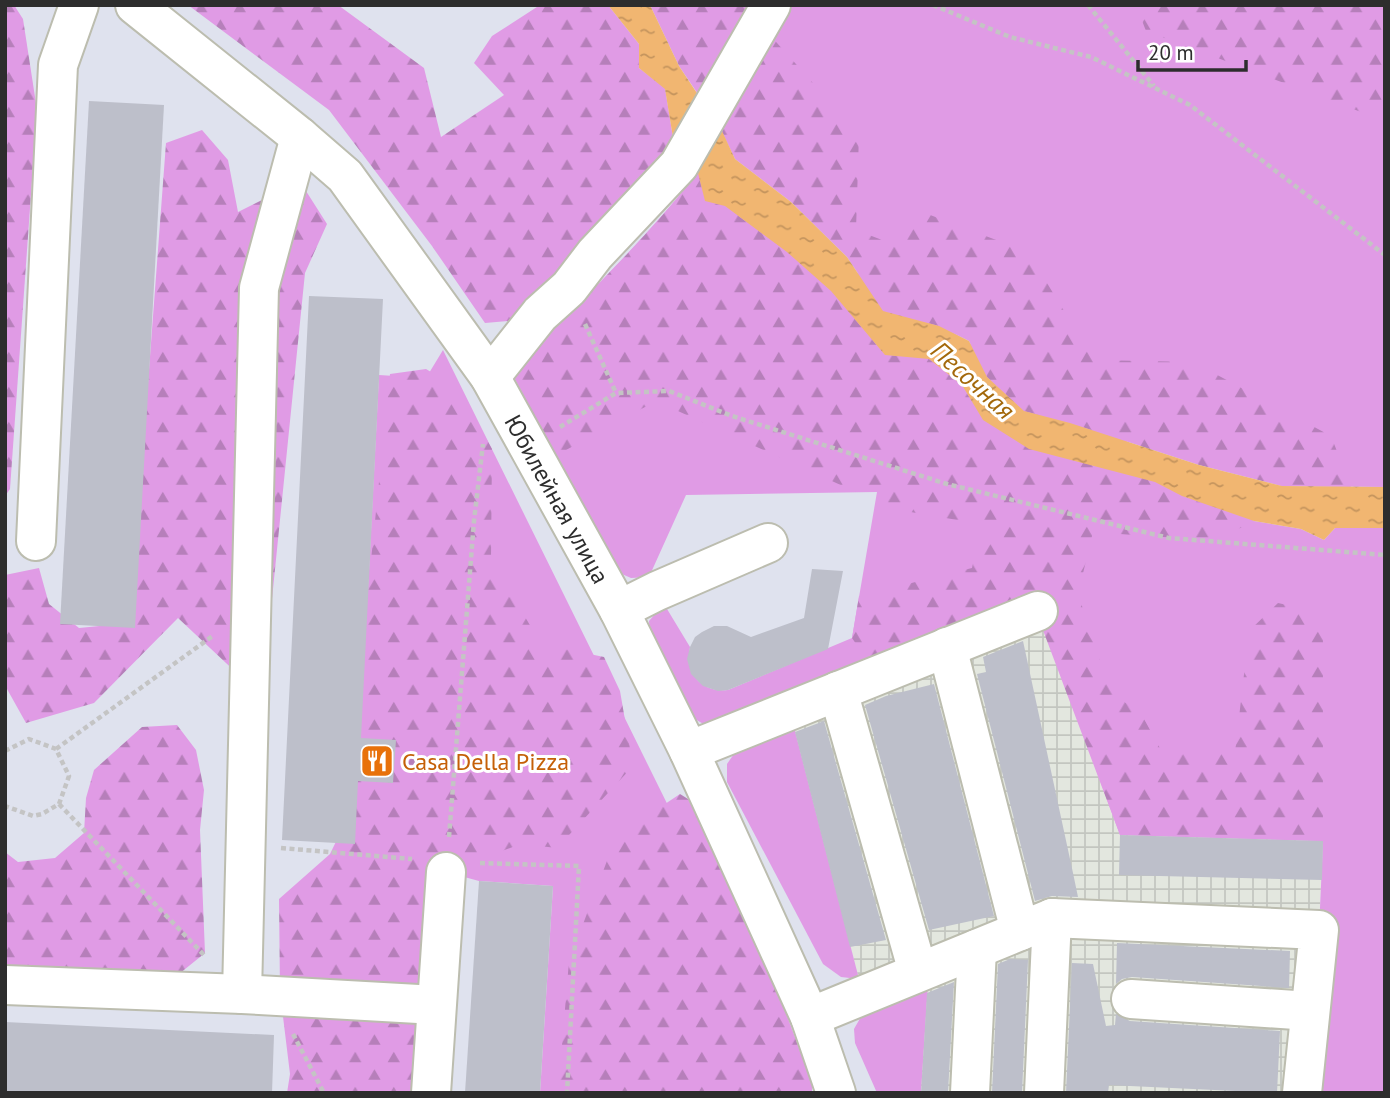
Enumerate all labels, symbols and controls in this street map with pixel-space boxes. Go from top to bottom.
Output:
scale bar [1138,28,1246,72]
text: 20 m [1148,39,1194,66]
water label: Песочная [924,334,1022,426]
street label: Юбилейная улица [498,409,616,589]
restaurant icon: Casa Della Pizza [358,742,396,780]
place label: Casa Della Pizza [402,746,569,777]

